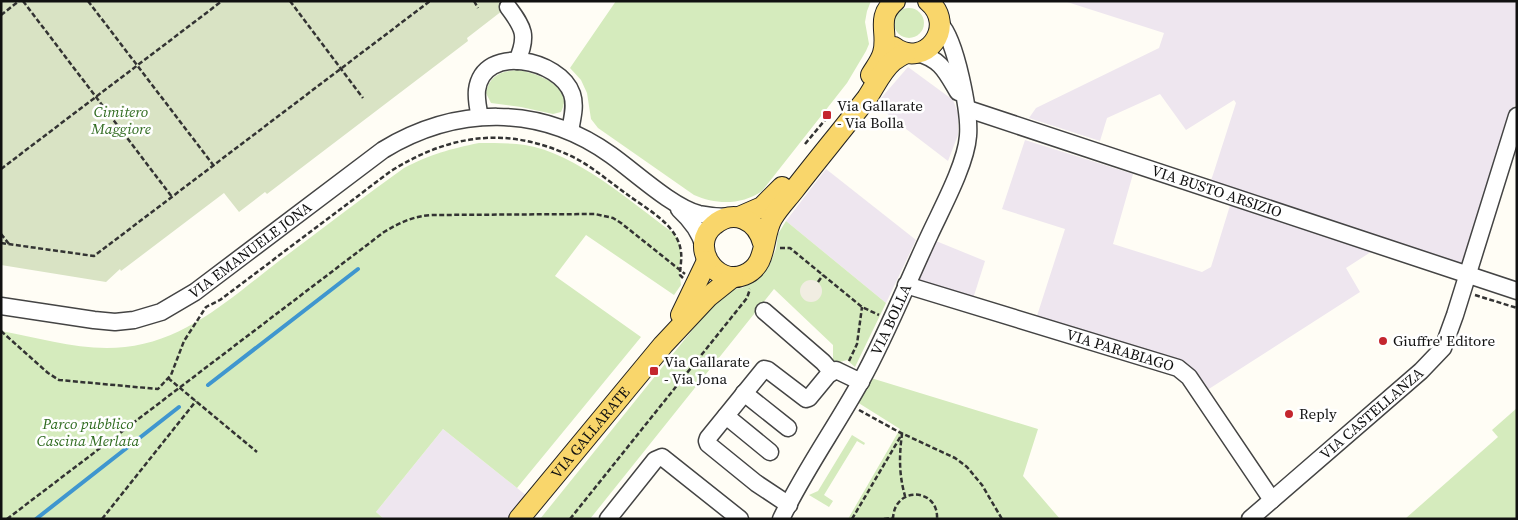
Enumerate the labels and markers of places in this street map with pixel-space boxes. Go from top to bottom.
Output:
place label: Via Gallarate - Via Bolla [837,95,923,133]
marker: Via Gallarate - Via Bolla [821,109,833,121]
place label: Giuffre' Editore [1393,330,1495,351]
marker: Giuffre' Editore [1377,335,1389,347]
place label: Via Gallarate - Via Jona [664,351,750,389]
marker: Via Gallarate - Via Jona [648,365,660,377]
place label: Reply [1299,403,1337,424]
marker: Reply [1283,408,1295,420]

